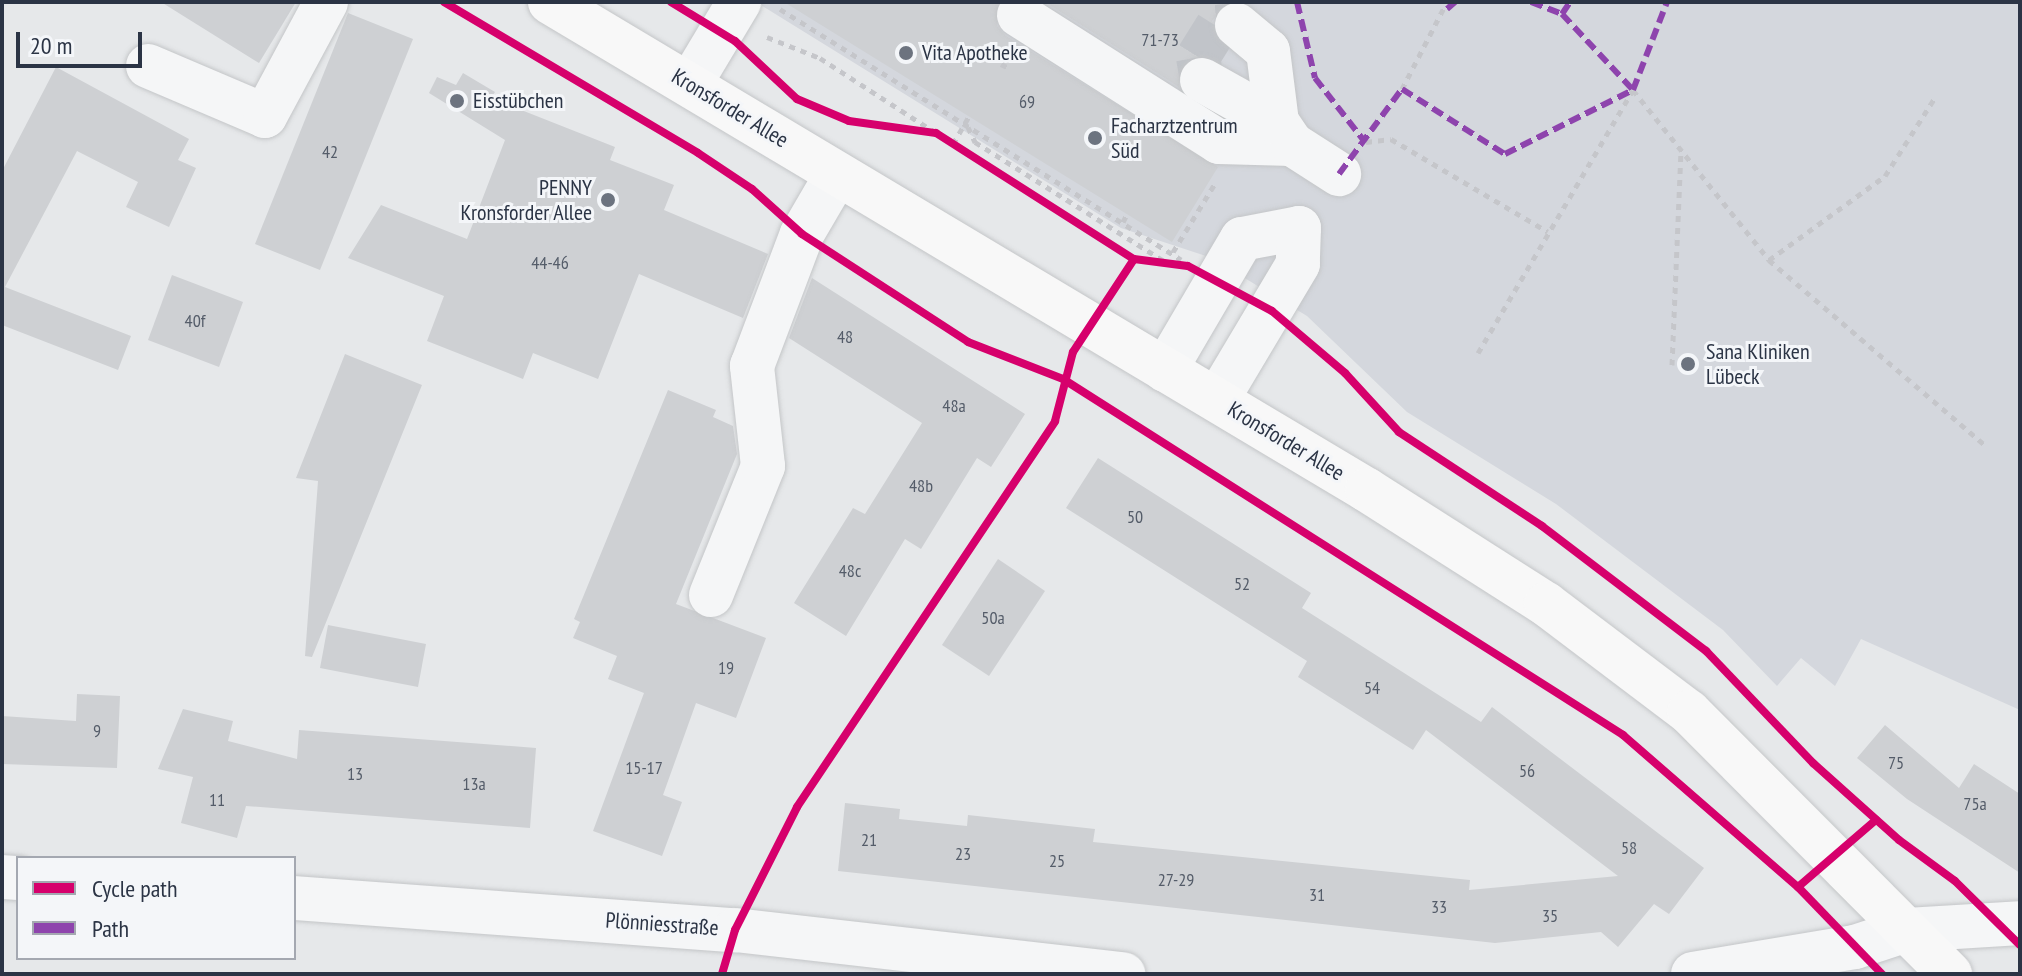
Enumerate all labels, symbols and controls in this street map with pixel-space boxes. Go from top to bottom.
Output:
scale bar [20,16,146,66]
house number: 71-73 [1141,29,1179,51]
text: 20 m [30,30,72,61]
place label: Vita Apotheke [922,40,1028,66]
marker: Vita Apotheke [897,44,915,62]
street label: Kronsforder Allee [667,63,793,153]
place label: Eisstübchen [473,88,563,114]
house number: 69 [1019,91,1035,113]
marker: Eisstübchen [448,92,466,110]
place label: Facharztzentrum Süd [1111,112,1238,164]
marker: Facharztzentrum Süd [1086,129,1104,147]
house number: 42 [322,141,338,163]
place label: PENNY Kronsforder Allee [460,174,592,226]
marker: PENNY Kronsforder Allee [599,191,617,209]
house number: 44-46 [531,252,569,274]
house number: 40f [185,310,205,332]
house number: 48 [837,326,853,348]
place label: Sana Kliniken Lübeck [1706,338,1810,390]
marker: Sana Kliniken Lübeck [1677,353,1699,375]
house number: 48a [942,395,966,417]
street label: Kronsforder Allee [1223,396,1349,486]
house number: 48b [909,475,933,497]
house number: 50 [1127,506,1143,528]
house number: 48c [839,560,861,582]
house number: 52 [1234,573,1250,595]
house number: 50a [981,607,1005,629]
house number: 19 [718,657,734,679]
house number: 54 [1364,677,1380,699]
house number: 9 [93,720,101,742]
house number: 75 [1888,752,1904,774]
house number: 15-17 [625,757,663,779]
house number: 56 [1519,760,1535,782]
house number: 13 [347,763,363,785]
house number: 13a [462,773,486,795]
house number: 11 [209,789,225,811]
house number: 75a [1963,793,1987,815]
house number: 21 [861,829,877,851]
house number: 58 [1621,837,1637,859]
house number: 23 [955,843,971,865]
house number: 25 [1049,850,1065,872]
legend [16,856,296,960]
house number: 27-29 [1158,869,1194,891]
text: Cycle path [92,873,178,904]
house number: 31 [1309,884,1325,906]
house number: 33 [1431,896,1447,918]
house number: 35 [1542,905,1558,927]
street label: Plönniesstraße [605,907,719,941]
text: Path [92,913,129,944]

